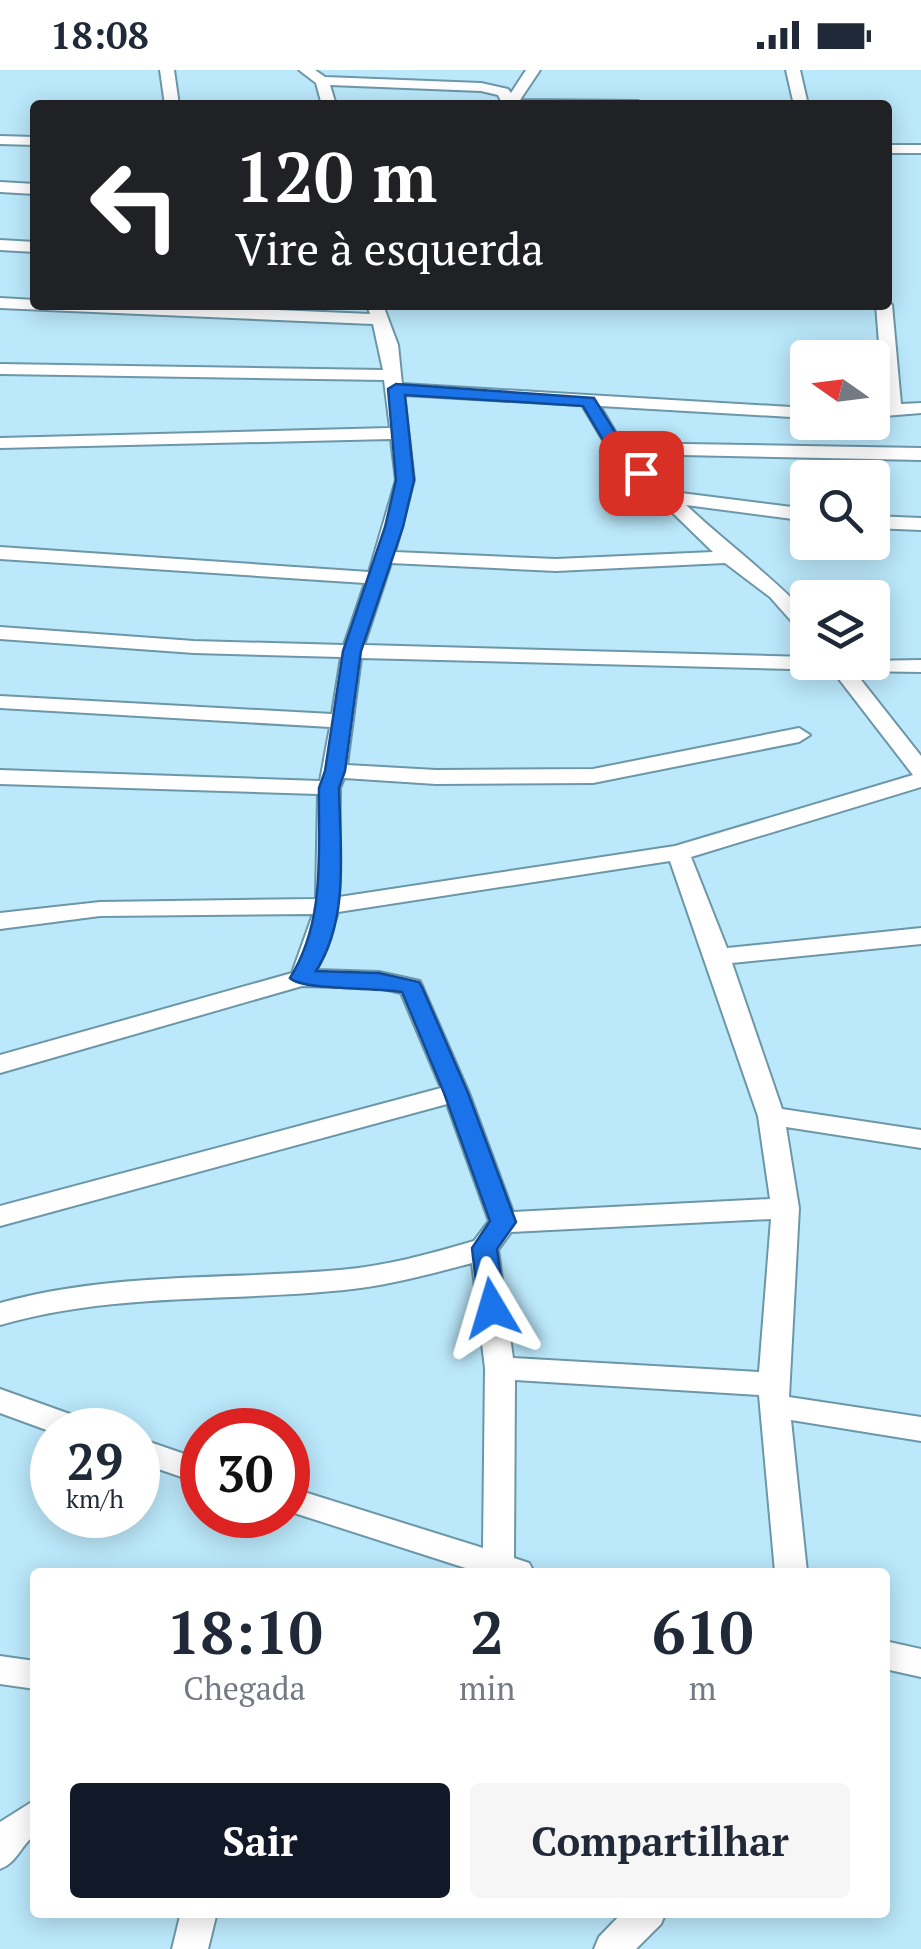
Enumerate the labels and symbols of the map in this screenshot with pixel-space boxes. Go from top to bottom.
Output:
north arrow [790,340,890,440]
pin [599,431,684,516]
position arrow [440,1256,544,1360]
speed limit sign: 30 [180,1408,310,1538]

